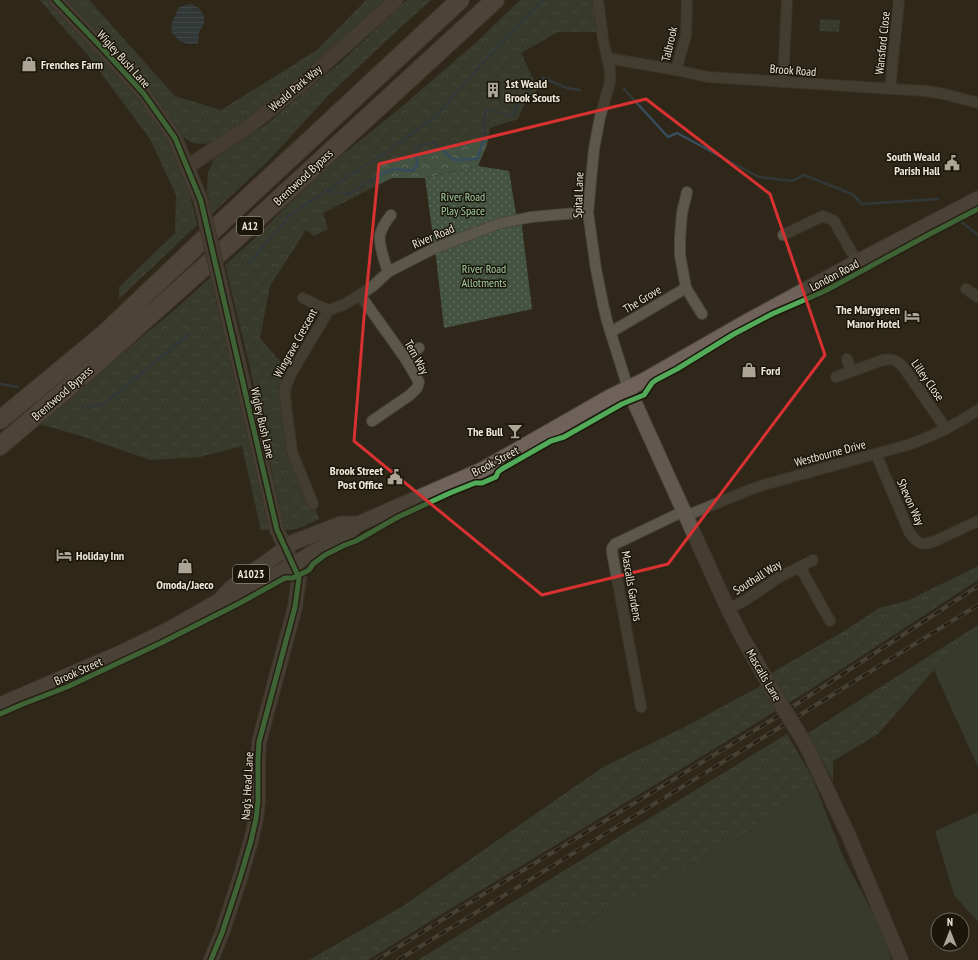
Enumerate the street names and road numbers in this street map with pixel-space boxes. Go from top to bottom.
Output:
street label: Wansford Close [871,11,893,75]
street label: Talbrook [658,25,680,63]
street label: Wigley Bush Lane [94,27,154,91]
street label: Weald Park Way [265,61,325,115]
street label: Brook Road [769,61,817,79]
street label: Brentwood Bypass [270,146,336,208]
street label: Spital Lane [570,172,586,218]
road number: A12 [237,217,263,235]
street label: River Road [410,220,456,252]
street label: London Road [807,256,861,294]
street label: The Grove [620,282,664,316]
street label: Wingrave Crescent [270,305,320,380]
street label: Tern Way [401,337,433,377]
street label: Lilley Close [908,356,948,404]
street label: Brentwood Bypass [28,362,96,424]
street label: Wigley Bush Lane [248,386,278,460]
street label: Westbourne Drive [793,436,867,470]
street label: Brook Street [469,442,522,480]
street label: Shevon Way [894,476,928,528]
street label: Mascalls Gardens [618,550,646,622]
street label: Southall Way [730,556,784,598]
road number: A1023 [233,565,269,583]
street label: Mascalls Lane [743,646,785,704]
street label: Brook Street [52,653,105,688]
street label: Nag's Head Lane [238,751,256,821]

